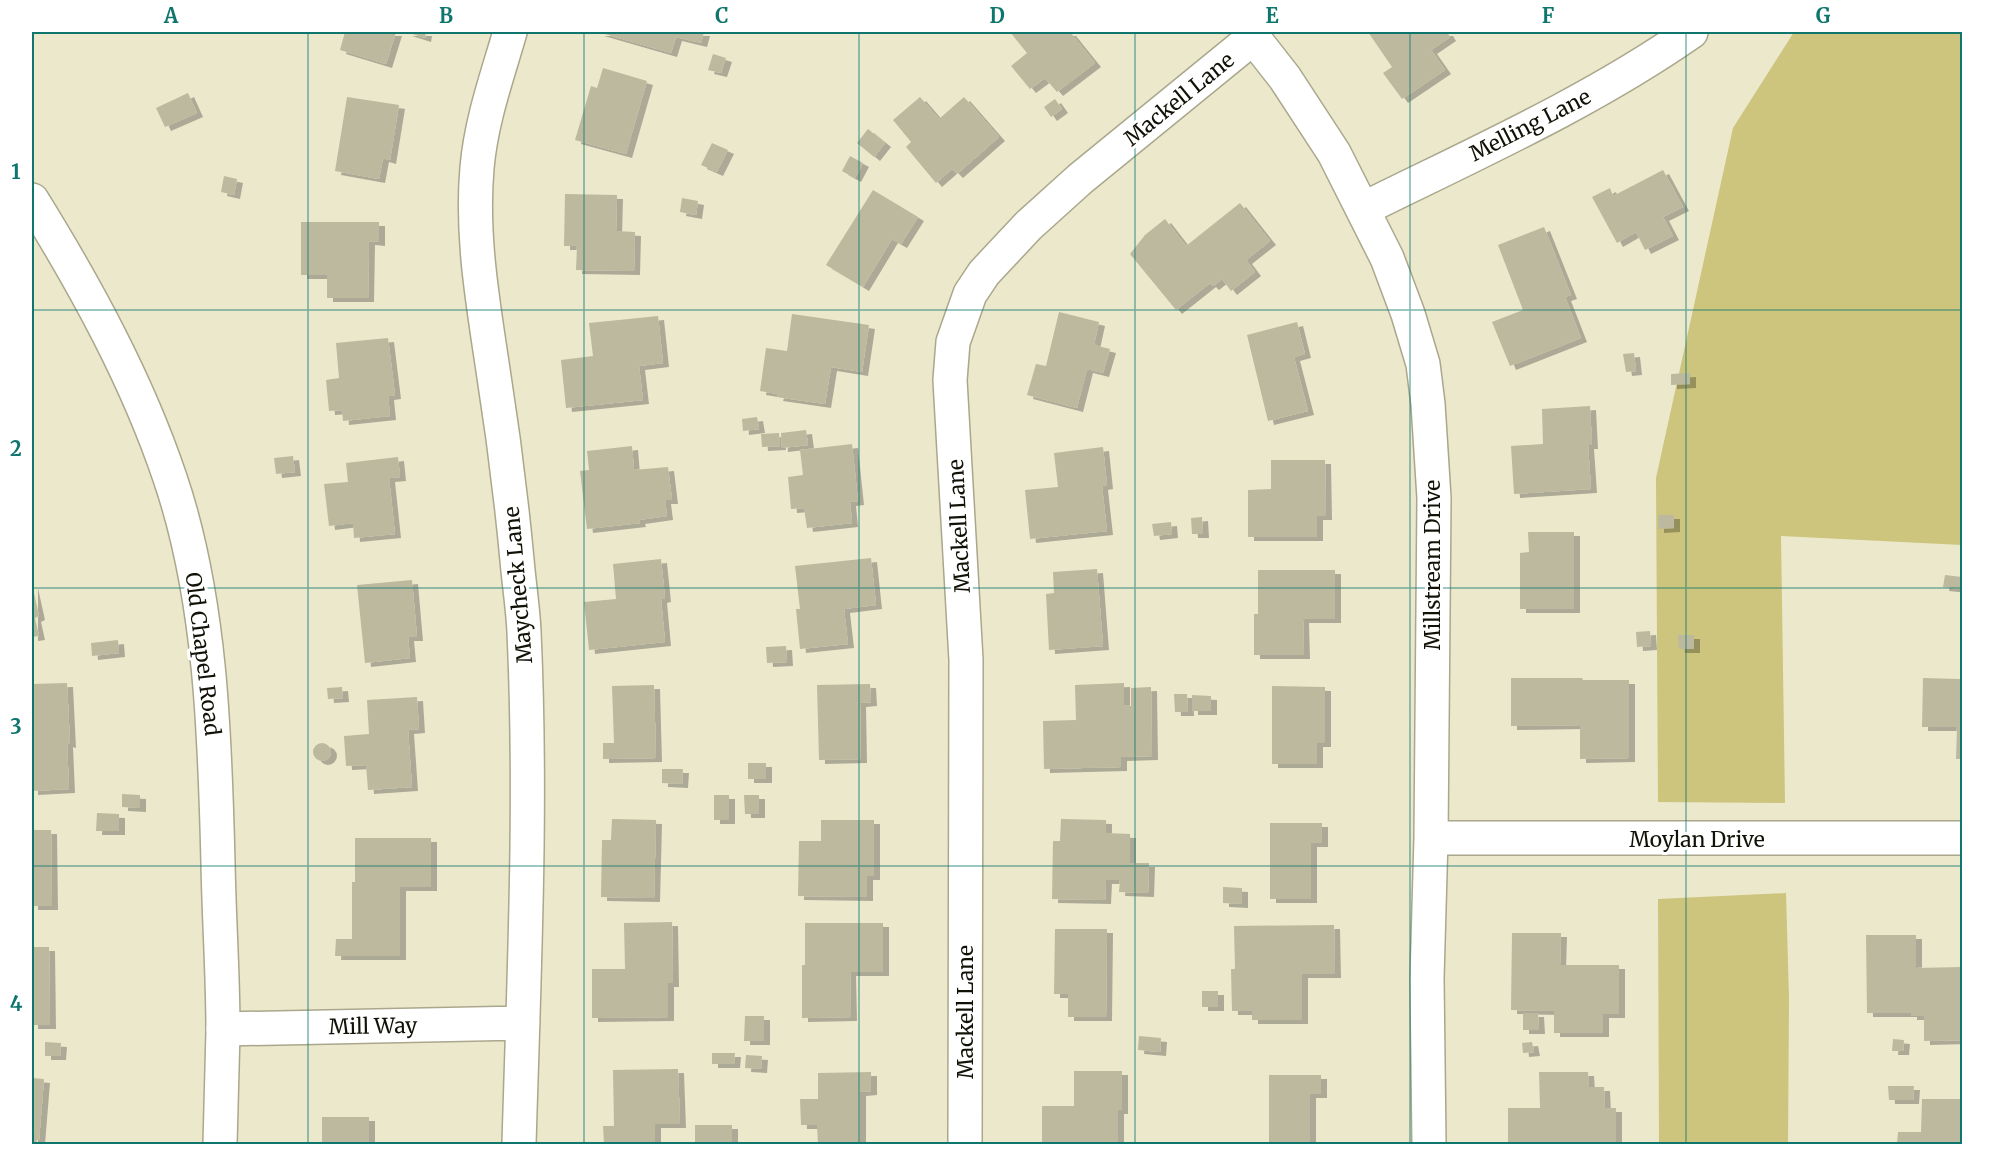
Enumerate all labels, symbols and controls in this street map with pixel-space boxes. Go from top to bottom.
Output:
text: A [163,3,179,28]
text: B [439,3,453,28]
text: C [715,3,729,28]
text: D [989,3,1005,28]
text: E [1265,3,1279,28]
text: F [1542,3,1555,28]
text: G [1816,3,1831,28]
street label: Mackell Lane [1118,46,1240,152]
street label: Melling Lane [1465,83,1595,167]
text: 1 [11,159,21,184]
text: 2 [10,436,22,461]
street label: Mackell Lane [942,458,976,594]
street label: Millstream Drive [1419,480,1446,650]
street label: Maycheck Lane [498,505,538,665]
street label: Old Chapel Road [180,571,226,738]
text: 3 [10,714,22,739]
street label: Moylan Drive [1629,826,1765,853]
street label: Mackell Lane [952,945,979,1079]
text: 4 [10,991,23,1016]
street label: Mill Way [328,1012,418,1040]

